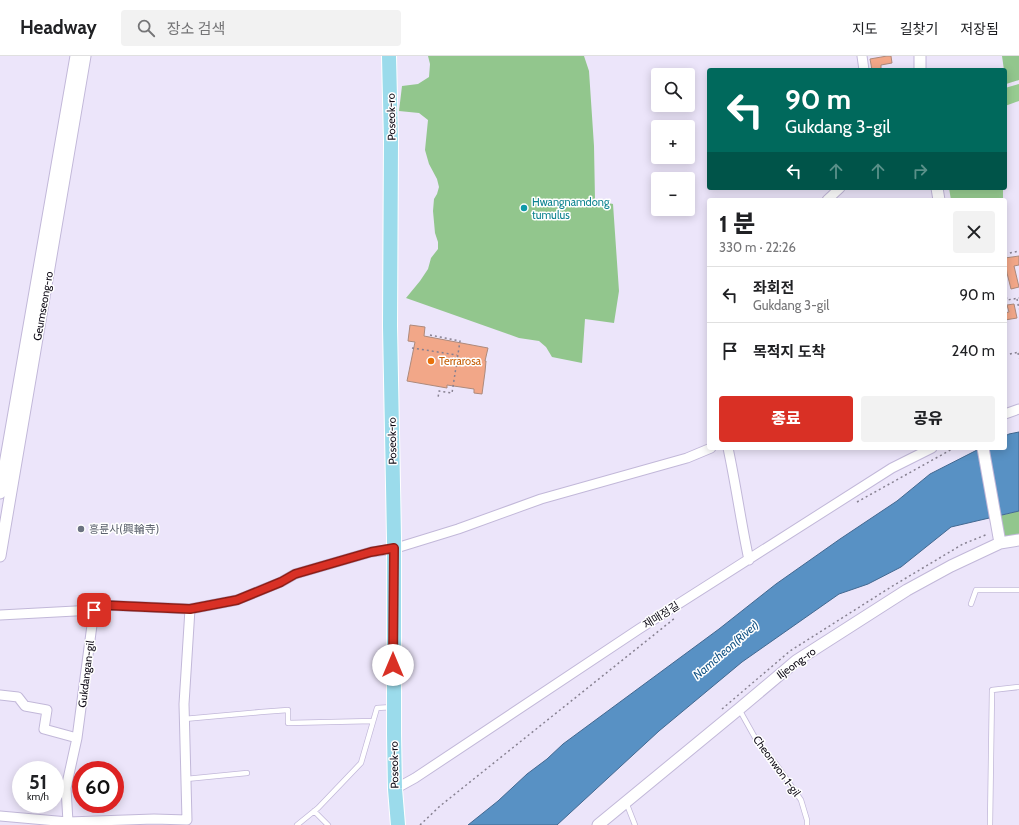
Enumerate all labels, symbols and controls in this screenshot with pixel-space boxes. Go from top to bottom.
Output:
search box [121,10,401,46]
text: Headway [20,16,97,39]
icon: search [135,17,157,39]
text: 장소 검색 [167,20,225,38]
text: 지도 [852,20,878,38]
text: 길찾기 [900,20,938,38]
text: 저장됨 [960,20,999,38]
map controls [651,68,695,216]
button: search [651,68,695,112]
text: 90 m [785,82,851,116]
icon: left [719,84,771,136]
street label: Poseok-ro [384,93,398,141]
text: Gukdang 3-gil [785,116,891,138]
button: + [651,120,695,164]
icon: left [783,160,805,182]
icon: ahead [825,160,847,182]
icon: ahead [867,160,889,182]
icon: right [909,160,931,182]
button: − [651,172,695,216]
place label: Hwangnamdong tumulus [532,195,610,222]
marker: Hwangnamdong tumulus [519,203,529,213]
text: 1 분 [719,209,755,238]
button: close [953,211,995,253]
text: 330 m · 22:26 [719,239,796,255]
street label: Geumseong-ro [30,270,56,342]
text: 좌회전 [753,279,794,297]
icon: left [719,284,741,306]
text: 90 m [959,286,995,304]
text: Gukdang 3-gil [753,297,829,313]
icon: arrive [719,340,741,362]
text: 240 m [951,342,995,360]
text: 목적지 도착 [753,343,825,361]
place label: Terrarosa [439,354,482,368]
marker: Terrarosa [426,356,436,366]
button: 종료 [719,396,853,442]
button: 공유 [861,396,995,442]
street label: Poseok-ro [385,417,399,465]
place label: 흥륜사(興輪寺) [89,522,159,536]
marker: 흥륜사(興輪寺) [76,524,86,534]
pin [77,593,111,627]
street label: 재매정길 [640,598,682,632]
icon: arrive [83,599,105,621]
water label: Namcheon(River) [690,617,762,682]
street label: Gukdangan-gil [75,639,97,708]
position arrow [372,644,414,686]
street label: Iljeong-ro [774,644,818,682]
street label: Cheonwon 1-gil [750,733,804,800]
street label: Poseok-ro [387,741,401,789]
speed limit sign: 60 [72,761,124,813]
text: 51 [29,770,47,794]
text: km/h [27,790,49,803]

